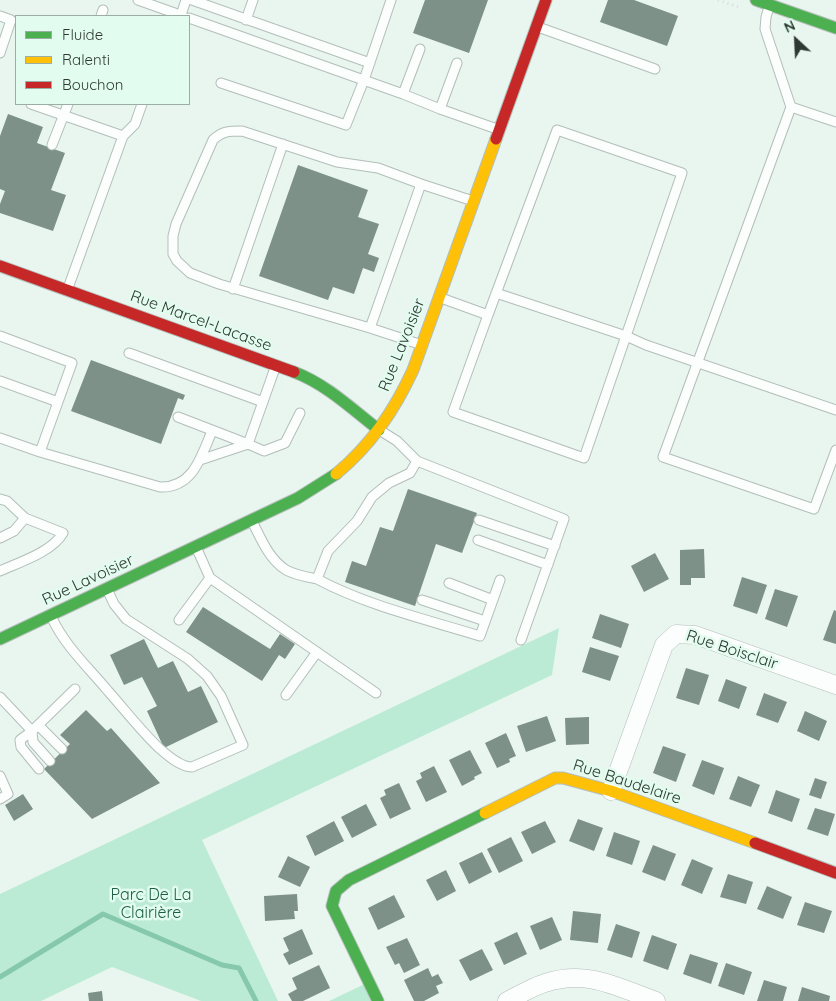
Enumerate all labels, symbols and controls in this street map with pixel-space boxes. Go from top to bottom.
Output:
legend [15,15,190,105]
north arrow [771,15,821,65]
text: N [781,16,798,37]
text: Fluide [62,25,103,44]
text: Ralenti [62,50,110,69]
text: Bouchon [62,75,123,94]
street label: Rue Marcel-Lacasse [128,286,274,356]
street label: Rue Lavoisier [375,296,429,394]
street label: Rue Lavoisier [39,550,137,610]
street label: Rue Boisclair [684,626,780,674]
street label: Rue Baudelaire [571,755,683,809]
park label: Parc De La Clairière [111,885,191,923]

